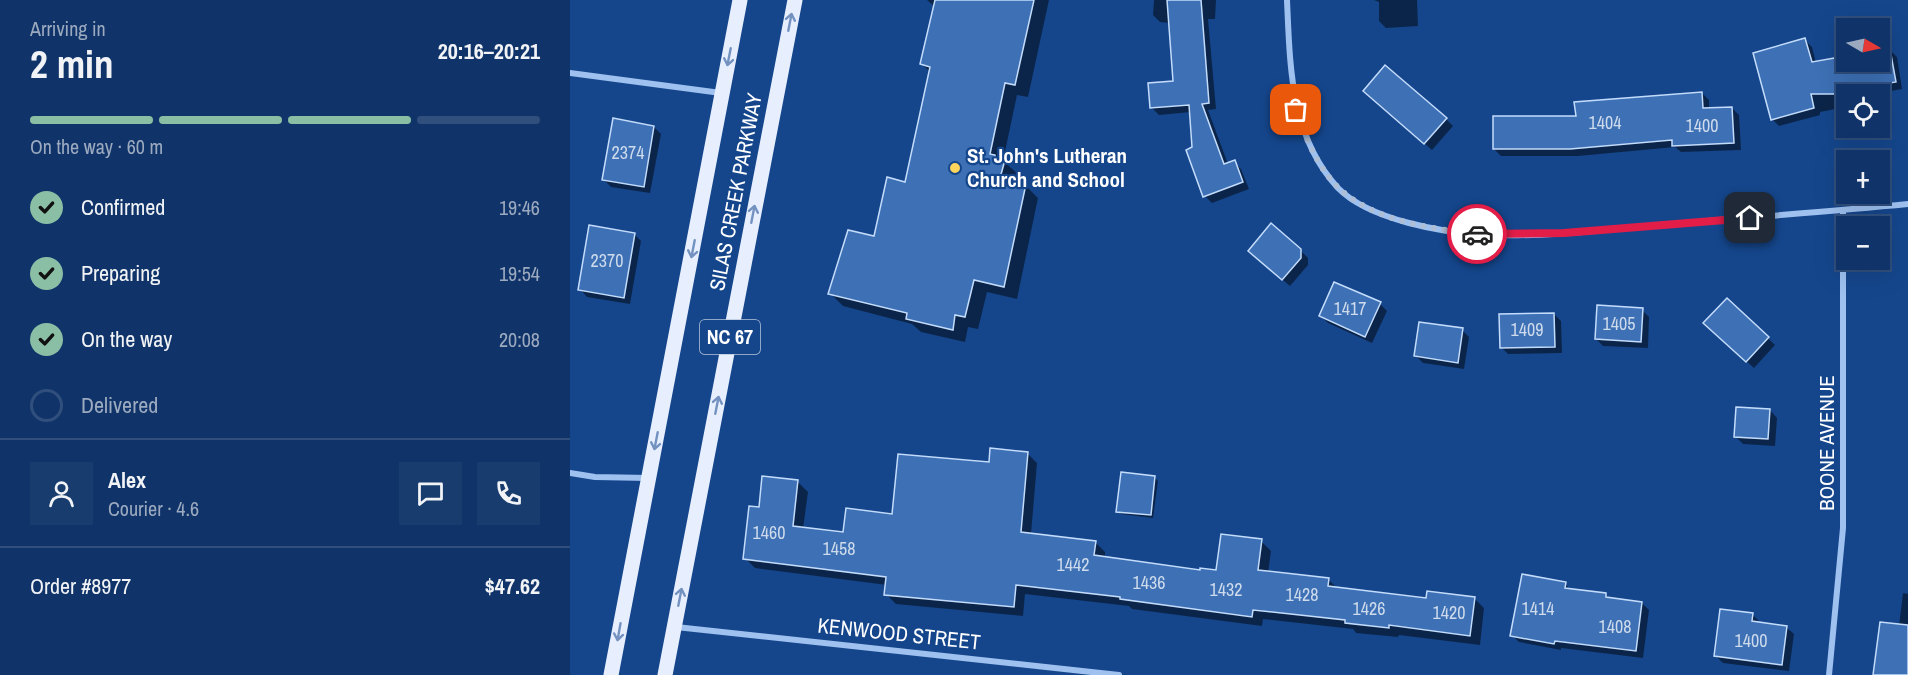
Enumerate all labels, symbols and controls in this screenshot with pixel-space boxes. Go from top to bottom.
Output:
one-way arrow [785,13,796,33]
text: Arriving in [30,15,106,42]
north arrow [1836,18,1890,72]
map controls [1836,18,1890,270]
text: 20:16–20:21 [438,36,540,66]
text: 2 min [30,38,114,90]
one-way arrow [723,47,734,67]
pin [1270,84,1321,135]
button: locate [1836,84,1890,138]
street label: SILAS CREEK PARKWAY [702,90,769,293]
icon: bag [1279,93,1312,126]
house number: 1404 [1589,110,1621,135]
house number: 1400 [1686,113,1718,138]
text: On the way · 60 m [30,133,163,160]
house number: 2374 [612,140,644,165]
place label: St. John's Lutheran Church and School [967,141,1127,194]
button: + [1836,150,1890,204]
marker: St. John's Lutheran Church and School [948,161,962,175]
icon: check [30,191,63,224]
text: Confirmed [81,192,165,222]
pin [1724,192,1775,243]
text: 19:46 [499,194,540,221]
icon: home [1733,201,1766,234]
one-way arrow [748,204,759,224]
courier [1447,204,1507,264]
button: − [1836,216,1890,270]
icon: car [1461,218,1494,251]
one-way arrow [687,239,698,258]
house number: 2370 [591,248,623,273]
icon: check [30,257,63,290]
text: Preparing [81,258,160,288]
text: 19:54 [499,260,540,287]
house number: 1417 [1334,296,1366,321]
house number: 1405 [1603,311,1635,336]
house number: 1409 [1511,317,1543,342]
road number: NC 67 [700,320,760,354]
icon: check [30,323,63,356]
text: On the way [81,324,172,354]
text: 20:08 [499,326,540,353]
street label: BOONE AVENUE [1812,375,1841,511]
text: Delivered [81,390,158,420]
one-way arrow [712,396,723,416]
one-way arrow [650,430,661,450]
button: person [30,462,93,525]
button: chat [399,462,462,525]
button: phone [477,462,540,525]
text: Alex [108,465,146,495]
text: Courier · 4.6 [108,495,199,522]
house number: 1460 [753,520,785,545]
house number: 1458 [823,536,855,561]
house number: 1442 [1057,552,1089,577]
house number: 1436 [1133,570,1165,595]
text: Order #8977 [30,571,131,601]
text: $47.62 [485,571,540,601]
house number: 1432 [1210,577,1242,602]
house number: 1428 [1286,582,1318,607]
one-way arrow [675,588,686,607]
house number: 1426 [1353,596,1385,621]
house number: 1414 [1522,596,1554,621]
house number: 1420 [1433,600,1465,625]
street label: KENWOOD STREET [816,611,982,657]
house number: 1408 [1599,614,1631,639]
one-way arrow [613,622,624,641]
house number: 1400 [1735,628,1767,653]

